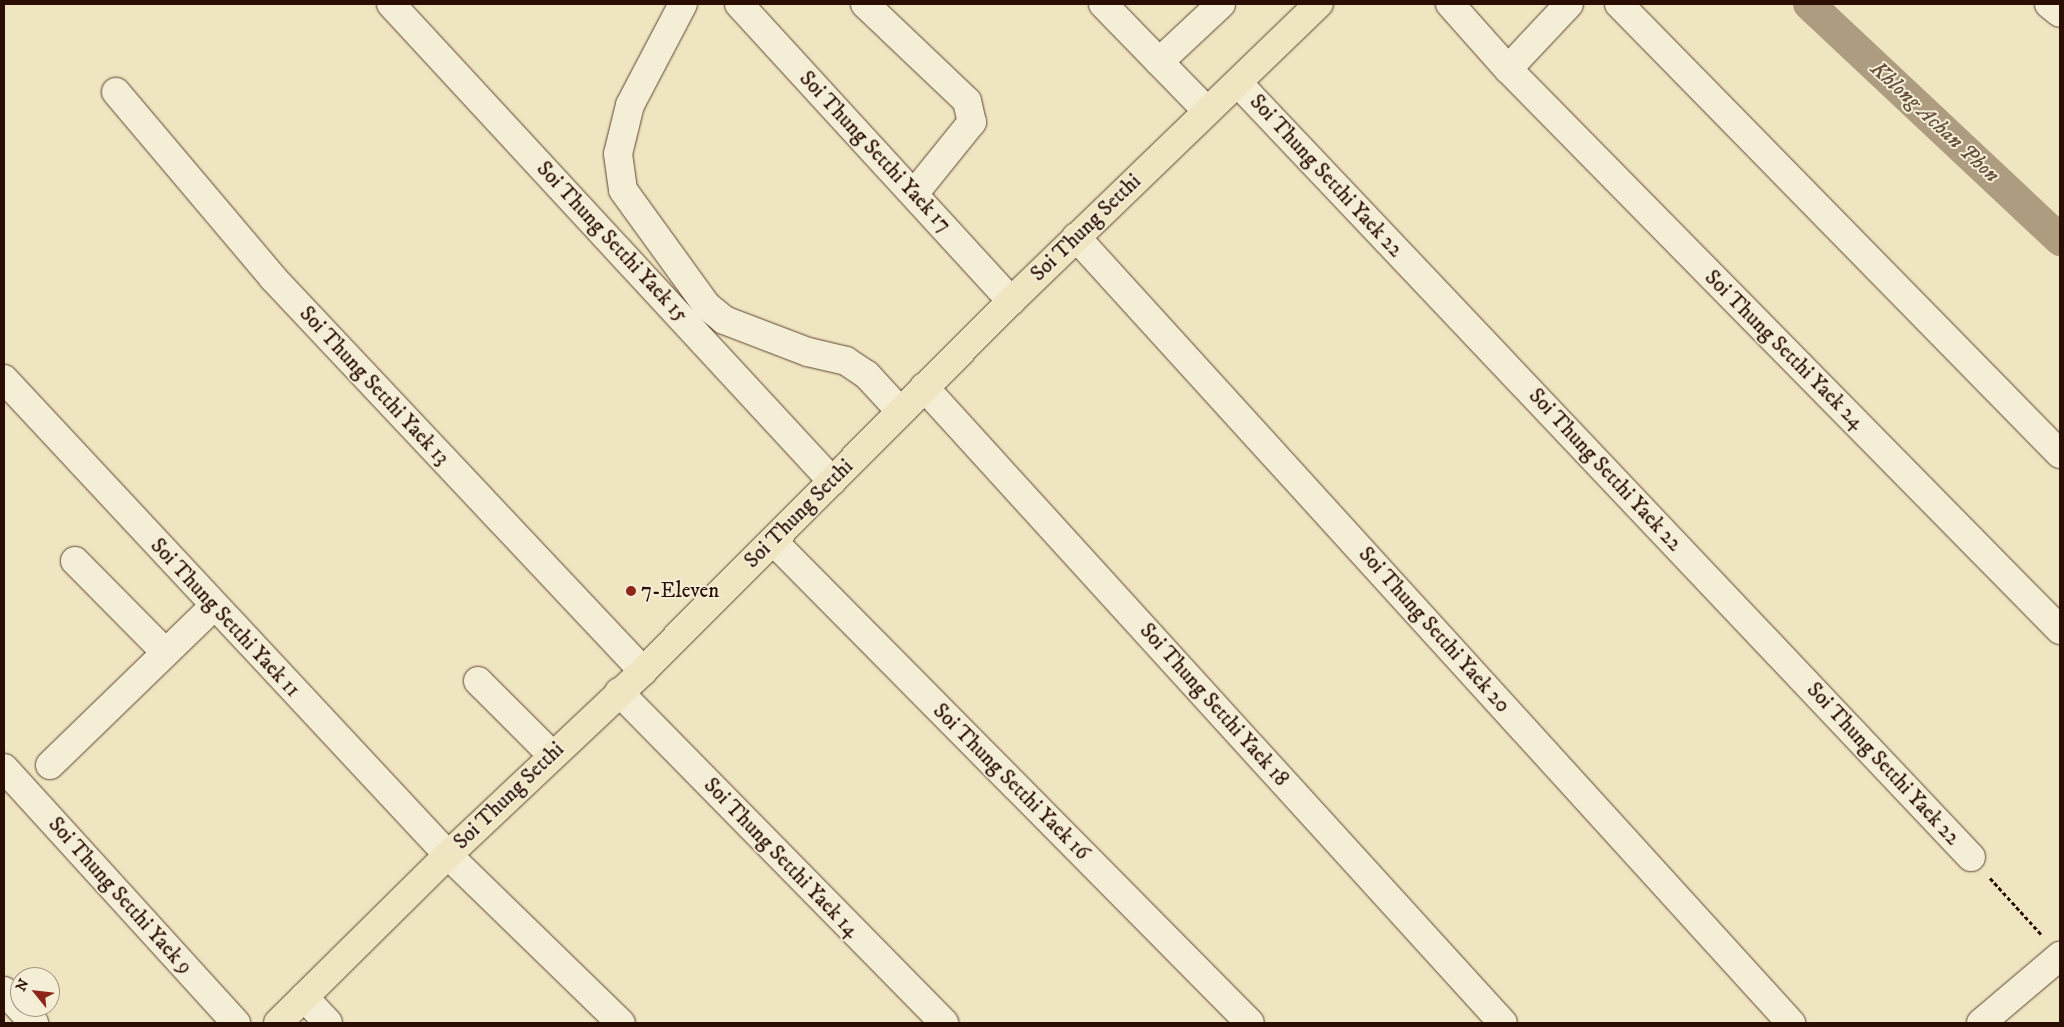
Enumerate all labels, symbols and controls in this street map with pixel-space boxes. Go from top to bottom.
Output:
water label: Khlong Achan Phon [1865,56,2005,188]
street label: Soi Thung Setthi Yaek 17 [794,66,956,238]
street label: Soi Thung Setthi Yaek 22 [1244,90,1408,262]
street label: Soi Thung Setthi Yaek 15 [531,156,693,328]
street label: Soi Thung Setthi [1026,169,1146,287]
street label: Soi Thung Setthi Yaek 24 [1699,265,1869,435]
street label: Soi Thung Setthi Yaek 13 [294,301,454,471]
street label: Soi Thung Setthi Yaek 22 [1523,384,1687,556]
street label: Soi Thung Setthi [739,454,859,574]
street label: Soi Thung Setthi Yaek 11 [145,533,305,703]
street label: Soi Thung Setthi Yaek 20 [1353,542,1515,718]
place label: 7-Eleven [641,578,719,604]
marker: 7-Eleven [625,585,637,597]
street label: Soi Thung Setthi Yaek 18 [1134,618,1294,792]
street label: Soi Thung Setthi Yaek 22 [1801,678,1965,850]
street label: Soi Thung Setthi Yaek 16 [928,699,1094,865]
street label: Soi Thung Setthi [449,737,569,855]
street label: Soi Thung Setthi Yaek 14 [698,773,864,943]
street label: Soi Thung Setthi Yaek 9 [43,812,197,980]
north arrow [10,967,60,1017]
text: N [12,976,33,995]

